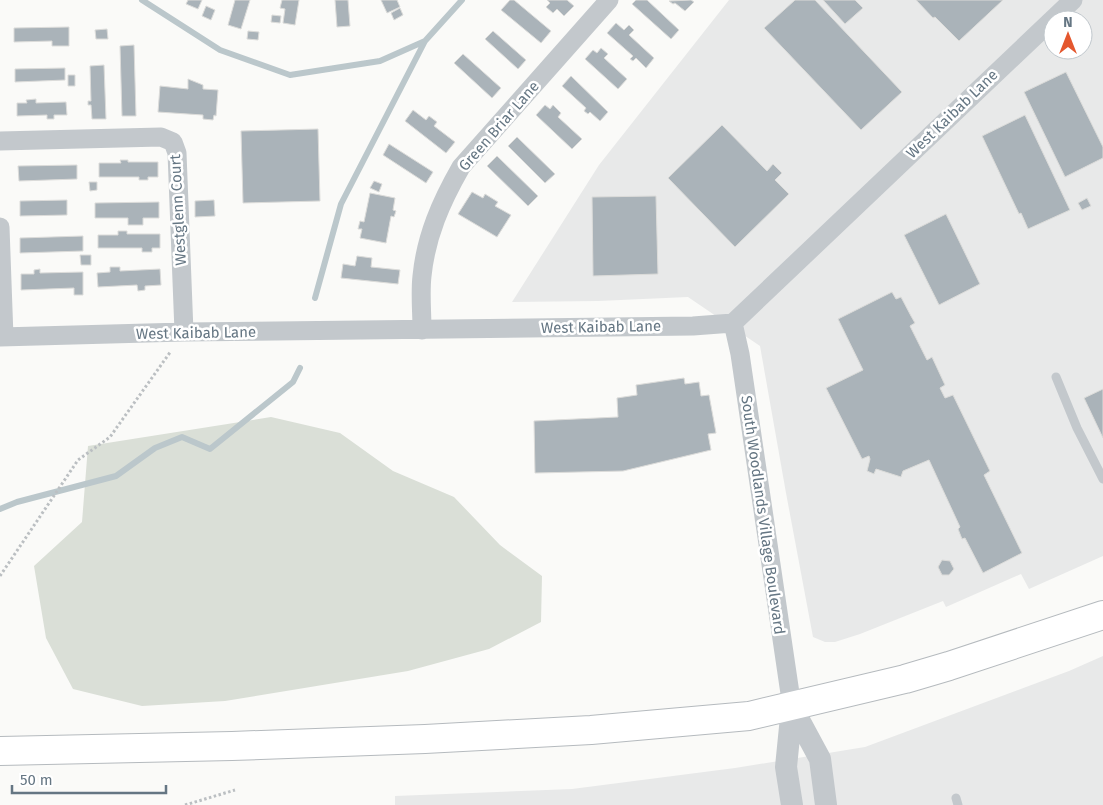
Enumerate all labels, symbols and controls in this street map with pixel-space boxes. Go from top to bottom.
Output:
north arrow [1043,10,1093,60]
text: N [1063,14,1073,31]
street label: West Kaibab Lane [903,66,1001,162]
street label: Green Briar Lane [455,77,543,175]
street label: Westglenn Court [166,153,190,266]
street label: West Kaibab Lane [541,317,661,337]
street label: West Kaibab Lane [136,323,256,343]
street label: South Woodlands Village Boulevard [737,394,789,636]
scale bar [12,762,166,794]
text: 50 m [20,771,53,789]

